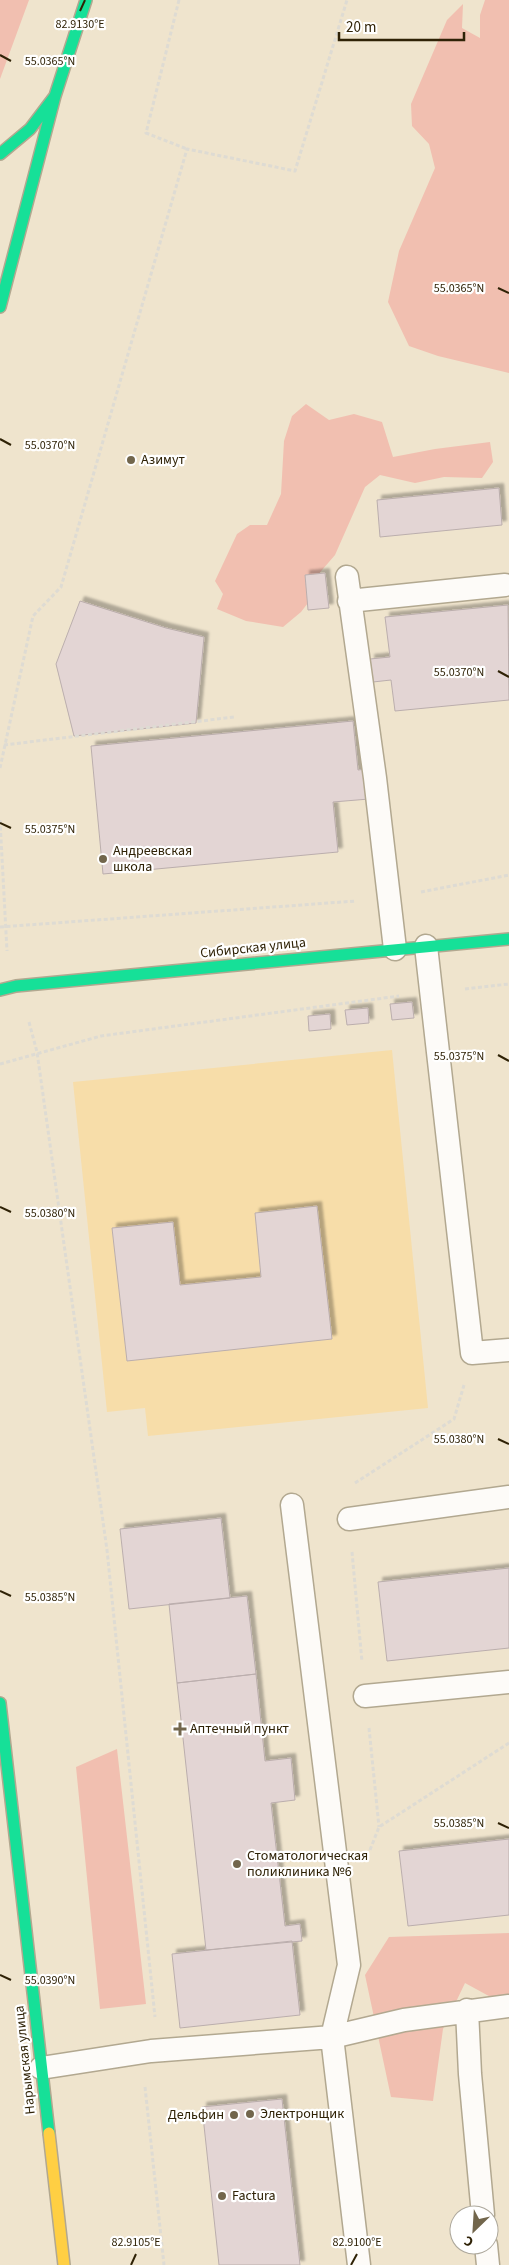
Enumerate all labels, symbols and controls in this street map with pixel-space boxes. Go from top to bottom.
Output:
scale bar [339,10,464,42]
text: 82.9130°E [55,16,105,33]
text: 20 m [346,17,376,38]
text: 55.0365°N [25,53,75,70]
text: 55.0365°N [434,280,484,297]
text: 55.0370°N [25,437,75,454]
place label: Азимут [141,450,185,470]
marker: Азимут [125,454,137,466]
text: 55.0370°N [434,664,484,681]
text: 55.0375°N [25,821,75,838]
place label: Андреевская школа [113,841,192,877]
marker: Андреевская школа [97,853,109,865]
street label: Сибирская улица [199,933,307,963]
text: 55.0375°N [434,1048,484,1065]
text: 55.0380°N [25,1205,75,1222]
text: 55.0380°N [434,1431,484,1448]
text: 55.0385°N [25,1589,75,1606]
place label: Аптечный пункт [190,1719,290,1739]
marker: Аптечный пункт [174,1723,186,1735]
text: 55.0385°N [434,1815,484,1832]
place label: Стоматологическая поликлиника №6 [247,1846,368,1882]
marker: Стоматологическая поликлиника №6 [231,1858,243,1870]
text: 55.0390°N [25,1972,75,1989]
street label: Нарымская улица [9,2005,41,2115]
place label: Электронщик [260,2104,344,2124]
place label: Дельфин [168,2105,224,2125]
marker: Электронщик [244,2108,256,2120]
marker: Дельфин [228,2109,240,2121]
place label: Factura [232,2186,276,2206]
marker: Factura [216,2190,228,2202]
north arrow [449,2205,499,2255]
text: С [461,2230,477,2252]
text: 82.9105°E [111,2234,161,2251]
text: 82.9100°E [332,2234,382,2251]

